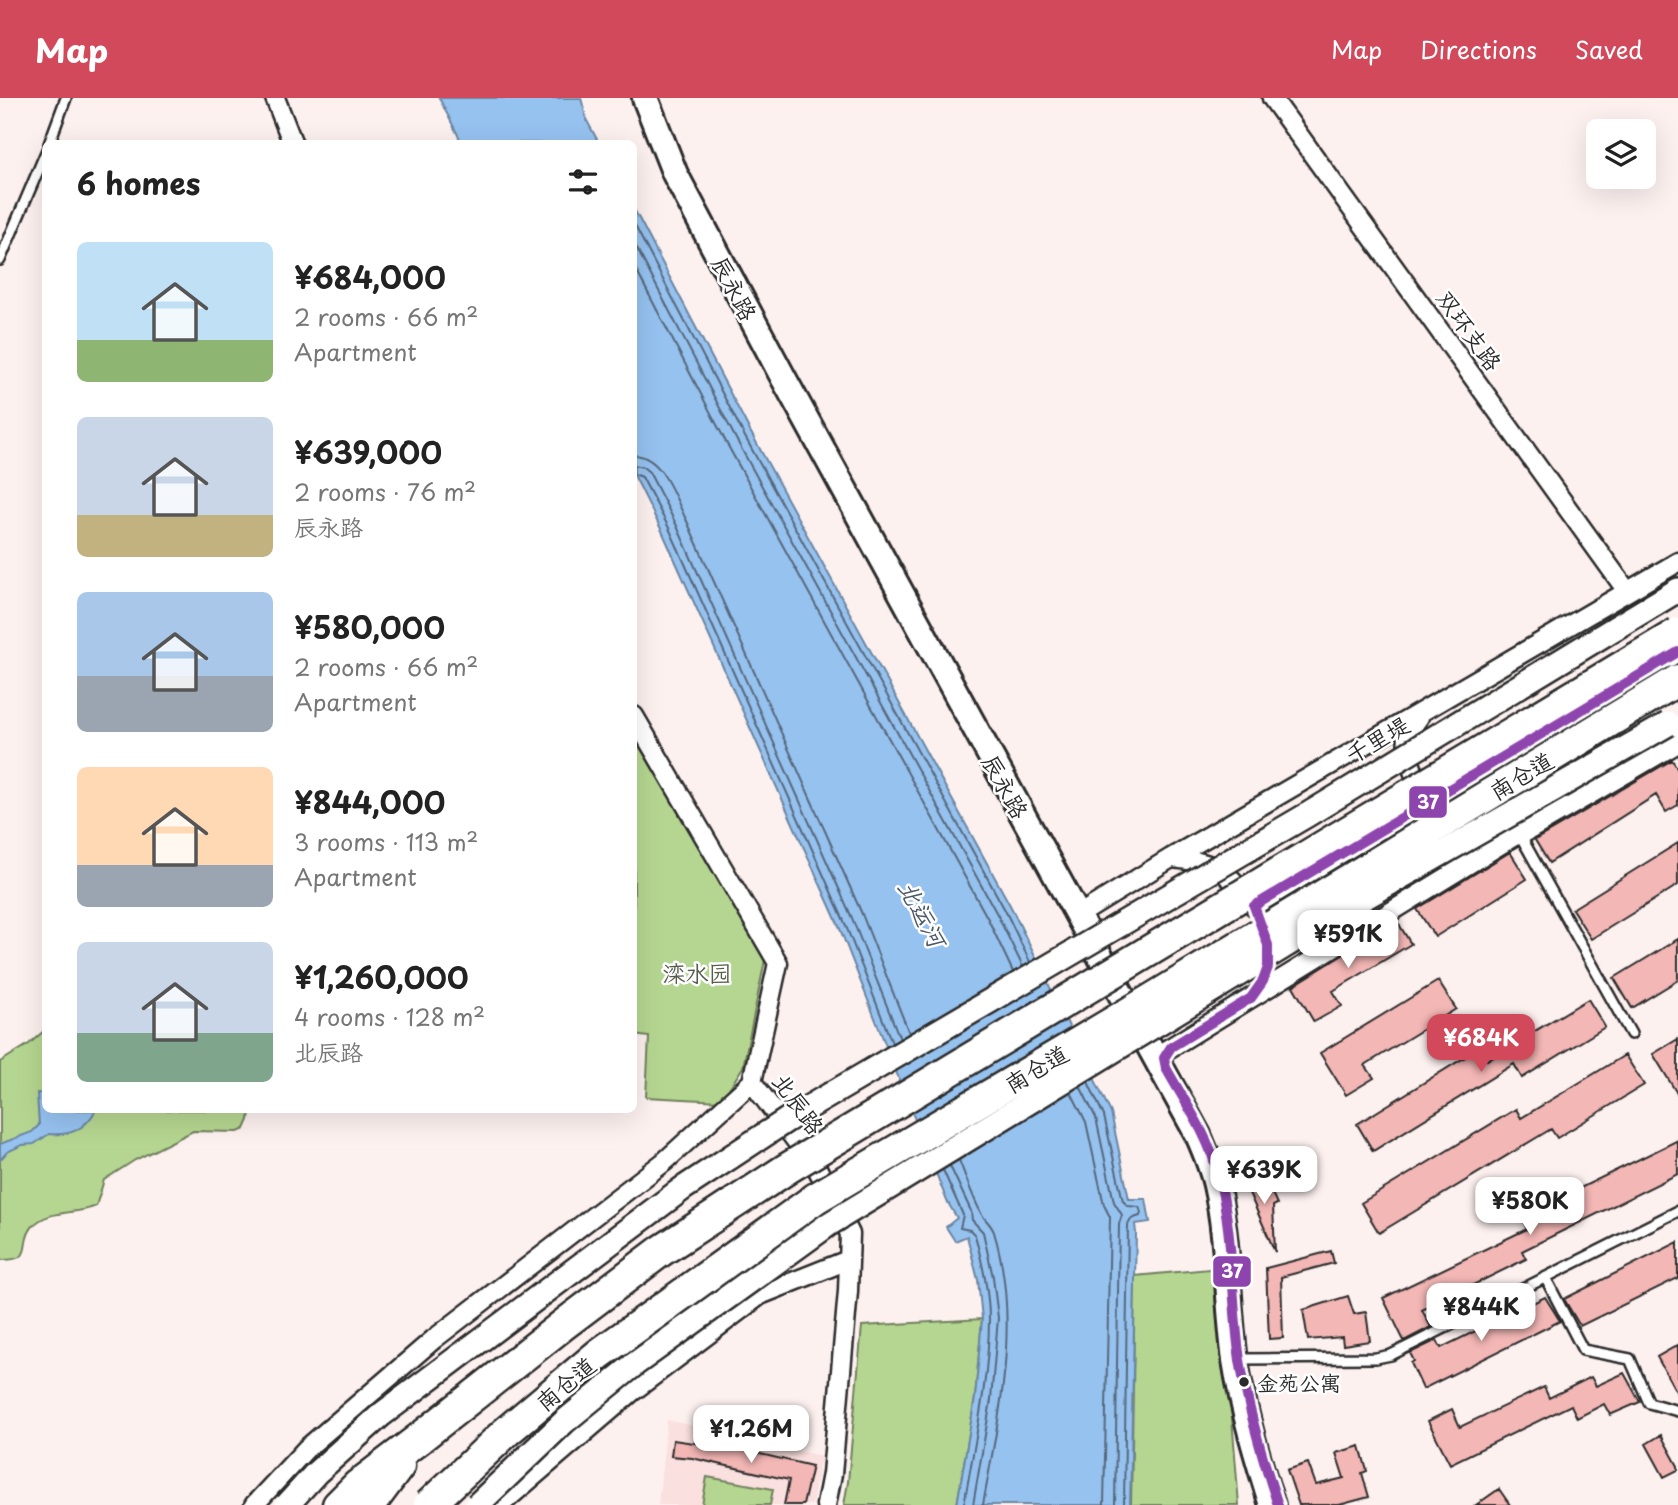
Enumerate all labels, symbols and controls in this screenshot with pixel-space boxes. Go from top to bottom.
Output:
text: Map [35,24,108,74]
text: Map [1331,31,1382,67]
text: Directions [1420,31,1537,67]
text: Saved [1575,31,1643,67]
map controls [1586,119,1656,189]
button: layers [1586,119,1656,189]
text: 6 homes [77,160,200,205]
icon: filters [564,163,602,201]
street label: 辰永路 [703,249,767,327]
text: ¥684,000 [294,254,446,299]
icon: home [133,270,217,354]
street label: 双环支路 [1429,282,1511,378]
text: 2 rooms · 66 m² [294,299,478,334]
text: Apartment [294,334,417,369]
text: ¥639,000 [294,429,442,474]
icon: home [133,445,217,529]
text: 2 rooms · 76 m² [294,474,476,509]
text: 辰永路 [294,509,363,544]
text: ¥580,000 [294,604,445,649]
icon: home [133,620,217,704]
text: 2 rooms · 66 m² [294,649,478,684]
text: Apartment [294,684,417,719]
street label: 千里堤 [1338,707,1416,771]
street label: 南仓道 [1482,742,1560,808]
street label: 辰永路 [974,747,1038,825]
text: ¥844,000 [294,779,445,824]
line badge: 37 [1408,785,1448,819]
text: 37 [1417,787,1439,815]
icon: home [133,795,217,879]
text: 3 rooms · 113 m² [294,824,478,859]
text: Apartment [294,859,417,894]
water label: 北运河 [890,873,958,957]
pin: ¥591K [1299,910,1397,970]
text: ¥591K [1313,915,1383,950]
text: ¥1,260,000 [294,954,469,999]
park label: 滦水园 [663,955,732,990]
icon: home [133,970,217,1054]
text: 4 rooms · 128 m² [294,999,485,1034]
pin: ¥684K [1432,1014,1530,1074]
text: ¥684K [1443,1019,1519,1054]
text: 北辰路 [294,1034,363,1069]
street label: 南仓道 [997,1035,1075,1101]
street label: 北辰路 [765,1065,833,1141]
pin: ¥639K [1215,1146,1313,1206]
text: ¥639K [1226,1151,1302,1186]
pin: ¥580K [1481,1178,1579,1237]
text: ¥580K [1491,1182,1569,1217]
line badge: 37 [1212,1255,1252,1288]
text: 37 [1221,1256,1243,1284]
pin: ¥844K [1432,1284,1530,1343]
text: ¥844K [1442,1288,1520,1323]
street label: 南仓道 [527,1347,603,1419]
place label: 金苑公寓 [1257,1366,1341,1398]
marker: 金苑公寓 [1237,1375,1251,1389]
pin: ¥1.26M [694,1406,808,1465]
text: ¥1.26M [709,1410,793,1445]

